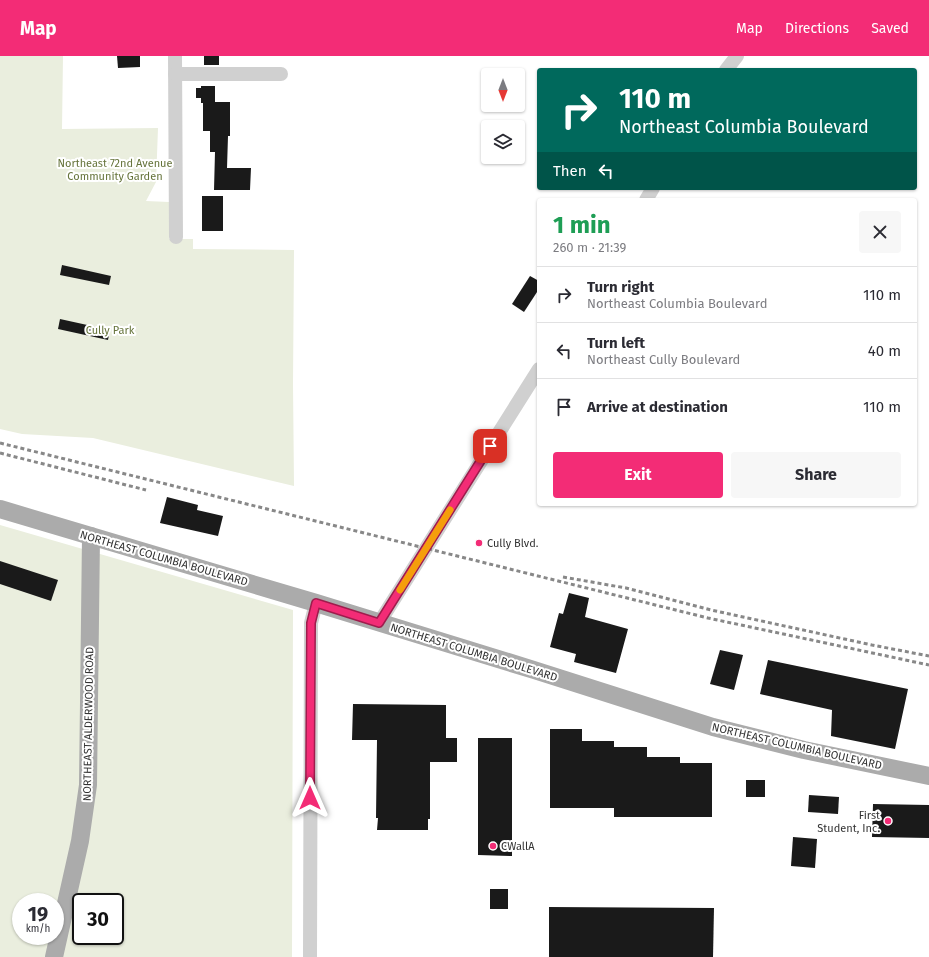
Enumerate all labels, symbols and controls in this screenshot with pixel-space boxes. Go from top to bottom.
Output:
text: Map [20,17,57,40]
text: Map [736,20,763,37]
text: Directions [785,20,849,37]
text: Saved [871,20,909,37]
north arrow [481,68,525,112]
map controls [481,68,525,164]
text: 110 m [619,82,691,115]
icon: right [553,84,605,136]
text: Northeast Columbia Boulevard [619,116,869,138]
button: layers [481,120,525,164]
park label: Northeast 72nd Avenue Community Garden [58,157,173,183]
icon: left [595,160,617,182]
text: Then [553,162,587,180]
text: 1 min [553,211,611,239]
button: close [859,211,901,253]
text: 260 m · 21:39 [553,240,626,255]
text: Turn right [587,278,654,296]
icon: right [553,284,575,306]
text: 110 m [863,286,901,304]
text: Northeast Columbia Boulevard [587,296,767,311]
park label: Cully Park [86,324,135,337]
text: Turn left [587,334,645,352]
icon: left [553,340,575,362]
text: 40 m [868,342,901,360]
text: Northeast Cully Boulevard [587,352,740,367]
icon: arrive [553,396,575,418]
text: Arrive at destination [587,398,728,416]
text: 110 m [863,398,901,416]
pin [473,429,507,463]
icon: arrive [479,435,501,457]
button: Exit [553,452,723,498]
button: Share [731,452,901,498]
street label: NORTHEAST COLUMBIA BOULEVARD [78,528,249,589]
place label: Cully Blvd. [487,537,539,550]
marker: Cully Blvd. [474,538,484,548]
street label: NORTHEAST COLUMBIA BOULEVARD [389,621,559,684]
street label: NORTHEAST ALDERWOOD ROAD [81,647,96,801]
street label: NORTHEAST COLUMBIA BOULEVARD [711,721,883,772]
position arrow [289,777,331,819]
place label: First Student, Inc. [817,809,880,835]
marker: First Student, Inc. [883,816,893,826]
place label: CWallA [501,840,535,853]
marker: CWallA [488,841,498,851]
speed limit sign: 30 [72,893,124,945]
text: 19 [28,902,48,926]
text: km/h [26,923,50,935]

